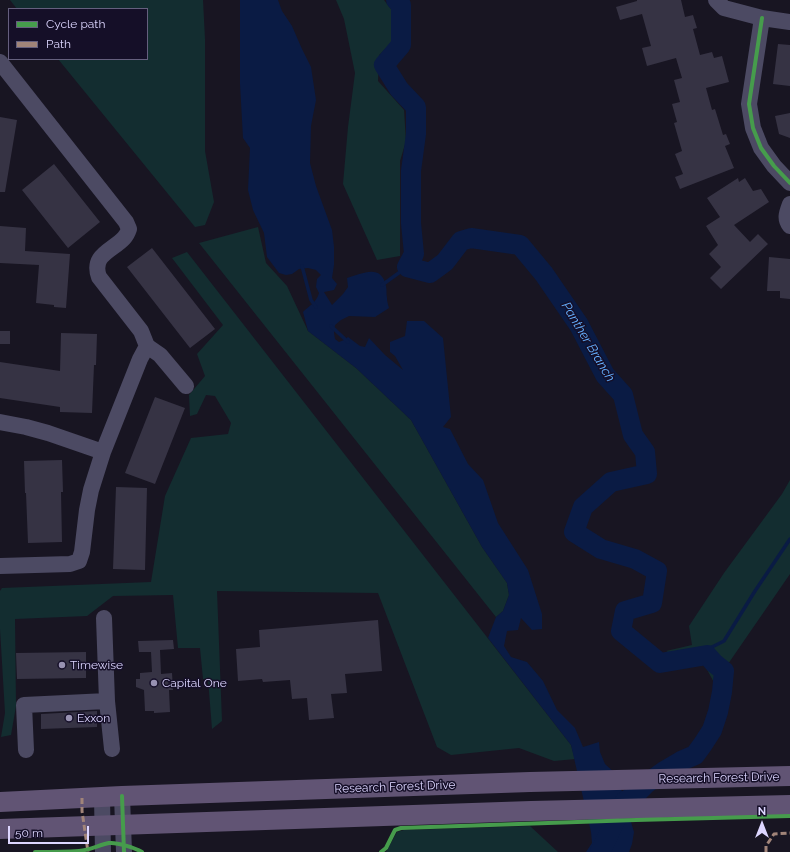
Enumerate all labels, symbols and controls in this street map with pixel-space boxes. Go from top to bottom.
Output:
legend [8,8,148,60]
text: Cycle path [46,17,105,31]
text: Path [46,37,71,51]
water label: Panther Branch [558,299,618,385]
place label: Timewise [70,658,123,672]
marker: Timewise [57,660,67,670]
place label: Capital One [162,676,227,690]
marker: Capital One [149,678,159,688]
place label: Exxon [77,711,110,725]
marker: Exxon [64,713,74,723]
street label: Research Forest Drive [658,770,780,786]
street label: Research Forest Drive [334,778,456,796]
north arrow [742,804,782,844]
text: N [758,805,766,818]
scale bar [10,818,91,844]
text: 50 m [15,826,43,840]

